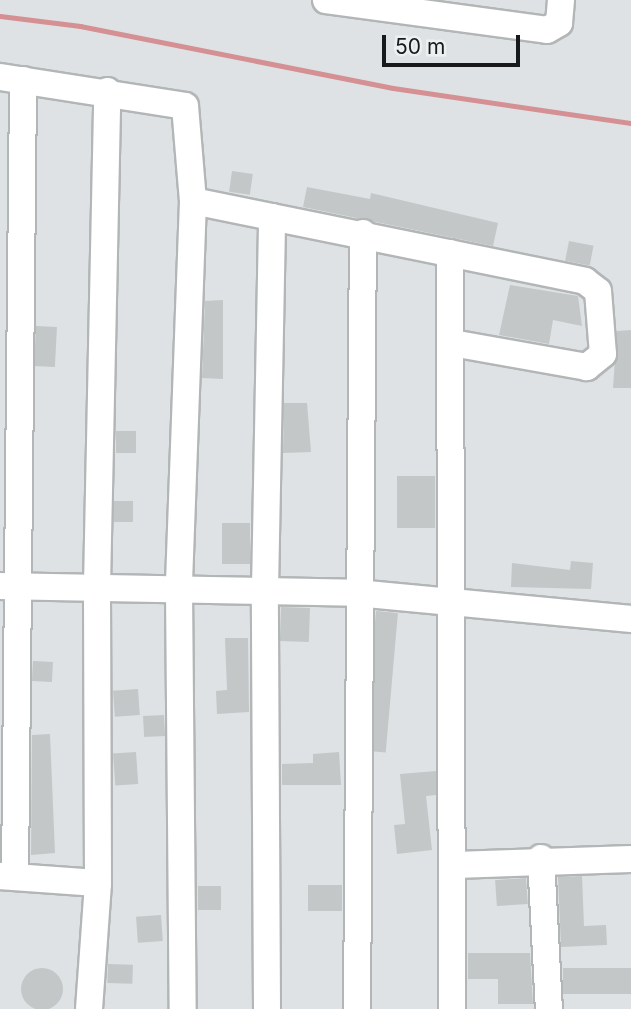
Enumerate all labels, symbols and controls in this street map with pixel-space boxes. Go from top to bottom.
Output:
scale bar [386,21,524,65]
text: 50 m [395,34,445,59]

